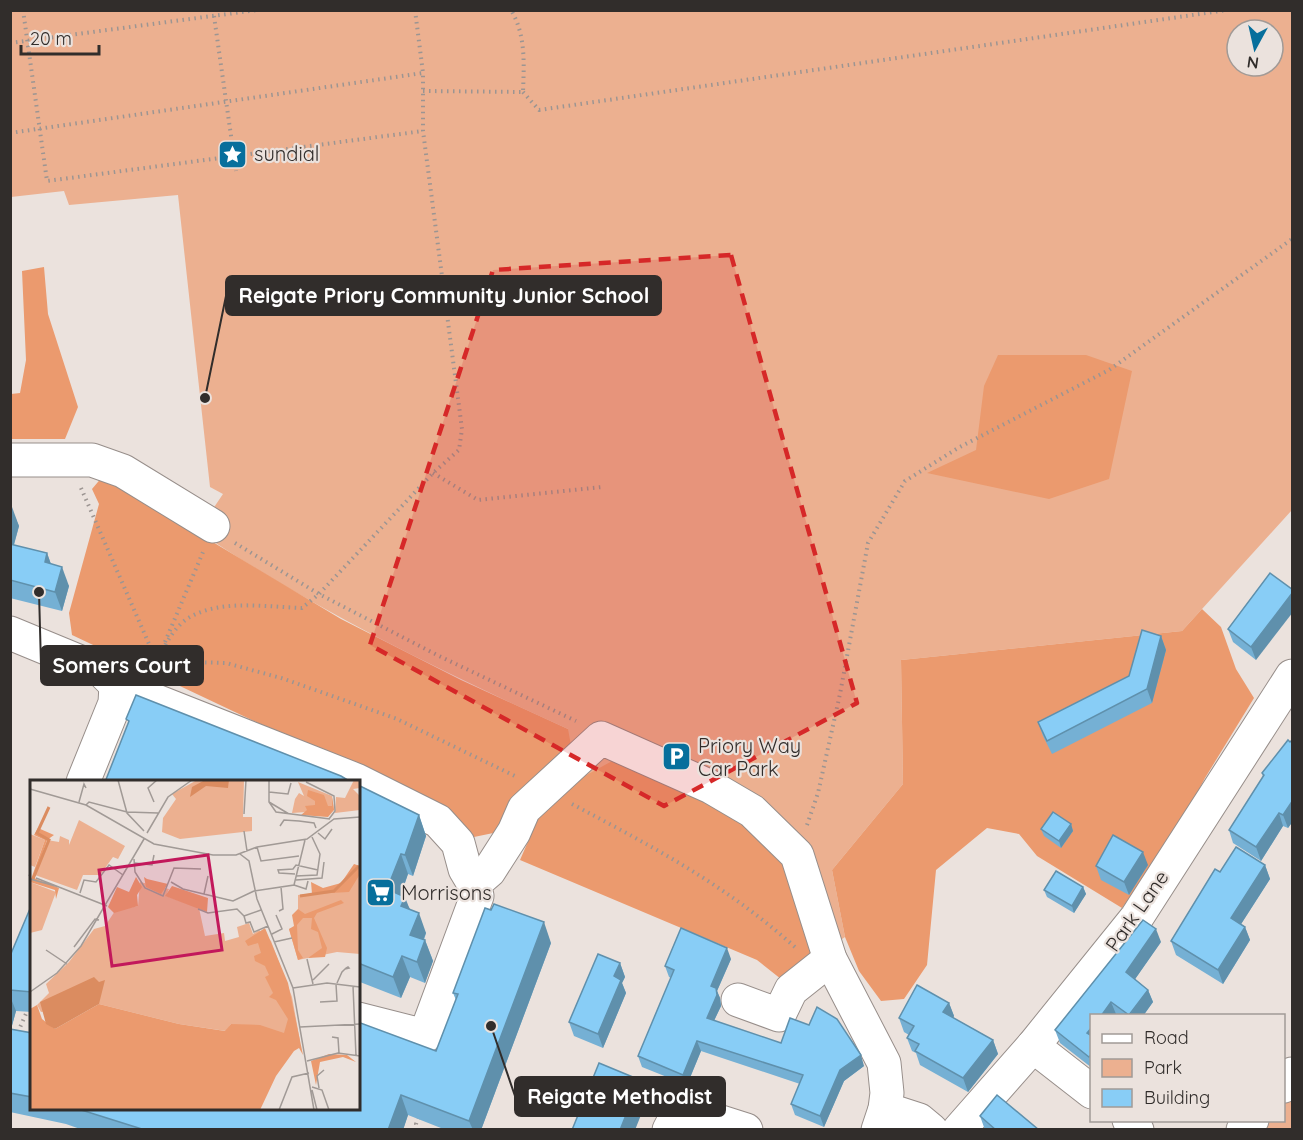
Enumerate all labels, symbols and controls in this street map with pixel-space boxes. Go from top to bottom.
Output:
scale bar [21,18,99,56]
north arrow [1225,18,1285,78]
text: 20 m [30,27,72,50]
text: N [1246,52,1260,74]
place icon: sundial [217,138,249,170]
place label: sundial [254,141,319,166]
callout: Reigate Priory Community Junior School [226,276,661,315]
text: Reigate Priory Community Junior School [239,282,649,308]
callout: Somers Court [41,646,203,685]
text: Somers Court [53,652,191,678]
place label: Priory Way Car Park [698,733,801,781]
parking icon: Priory Way Car Park [661,741,693,773]
inset map [30,780,360,1110]
street label: Park Lane [1100,865,1174,956]
supermarket icon: Morrisons [364,877,396,909]
place label: Morrisons [401,880,492,905]
legend [1090,1014,1285,1122]
text: Road [1144,1026,1189,1049]
text: Park [1144,1056,1182,1079]
callout: Reigate Methodist [515,1077,725,1116]
text: Reigate Methodist [527,1083,713,1109]
text: Building [1144,1086,1210,1109]

